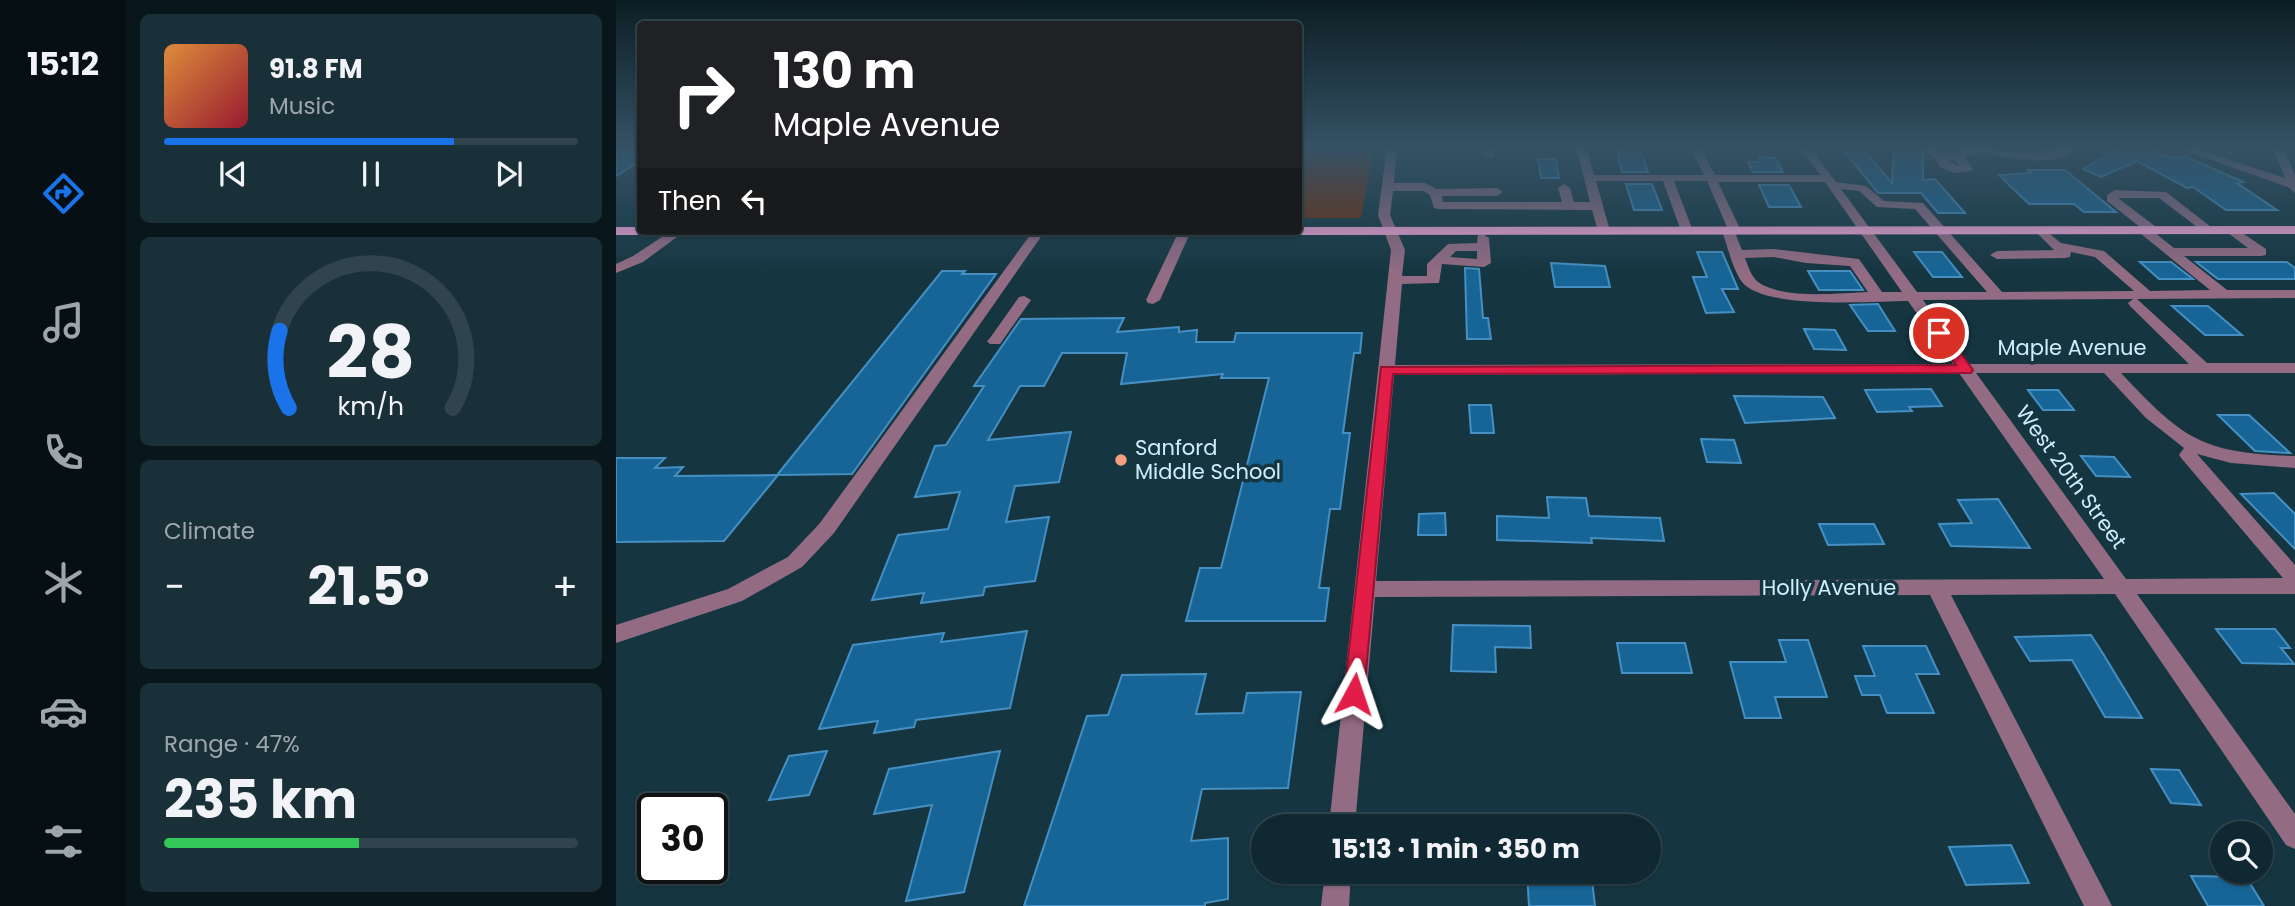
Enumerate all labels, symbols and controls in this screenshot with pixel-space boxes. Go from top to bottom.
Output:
text: 130 m [773,37,915,105]
text: 15:12 [27,41,99,86]
icon: right [658,49,749,140]
text: 91.8 FM [269,51,363,87]
text: Music [269,90,335,122]
text: Maple Avenue [773,102,1000,147]
icon: previous [214,155,252,193]
icon: pause [352,155,390,193]
icon: next [490,155,528,193]
icon: directions [39,169,88,218]
icon: left [735,182,773,220]
text: Then [658,183,721,219]
icon: music [39,298,88,347]
text: 28 [327,302,415,403]
pin [1909,303,1969,363]
icon: arrive [1920,314,1958,352]
street label: Maple Avenue [1997,333,2147,362]
text: km/h [338,388,404,423]
street label: West 20th Street [2009,399,2133,554]
icon: phone [39,428,88,477]
place label: Sanford Middle School [1135,433,1281,486]
marker: Sanford Middle School [1113,452,1129,468]
text: Climate [164,515,255,547]
text: 21.5° [308,550,429,623]
icon: climate [39,558,88,607]
text: − [164,560,185,613]
text: + [552,560,578,613]
street label: Holly Avenue [1762,573,1896,602]
position arrow [1317,657,1391,731]
icon: car [39,687,88,736]
text: Range · 47% [164,728,300,760]
text: 235 km [164,763,357,836]
speed limit sign: 30 [637,793,728,884]
icon: filters [39,817,88,866]
map controls [2210,821,2273,884]
button: search [2210,821,2273,884]
text: 15:13 · 1 min · 350 m [1332,831,1580,867]

